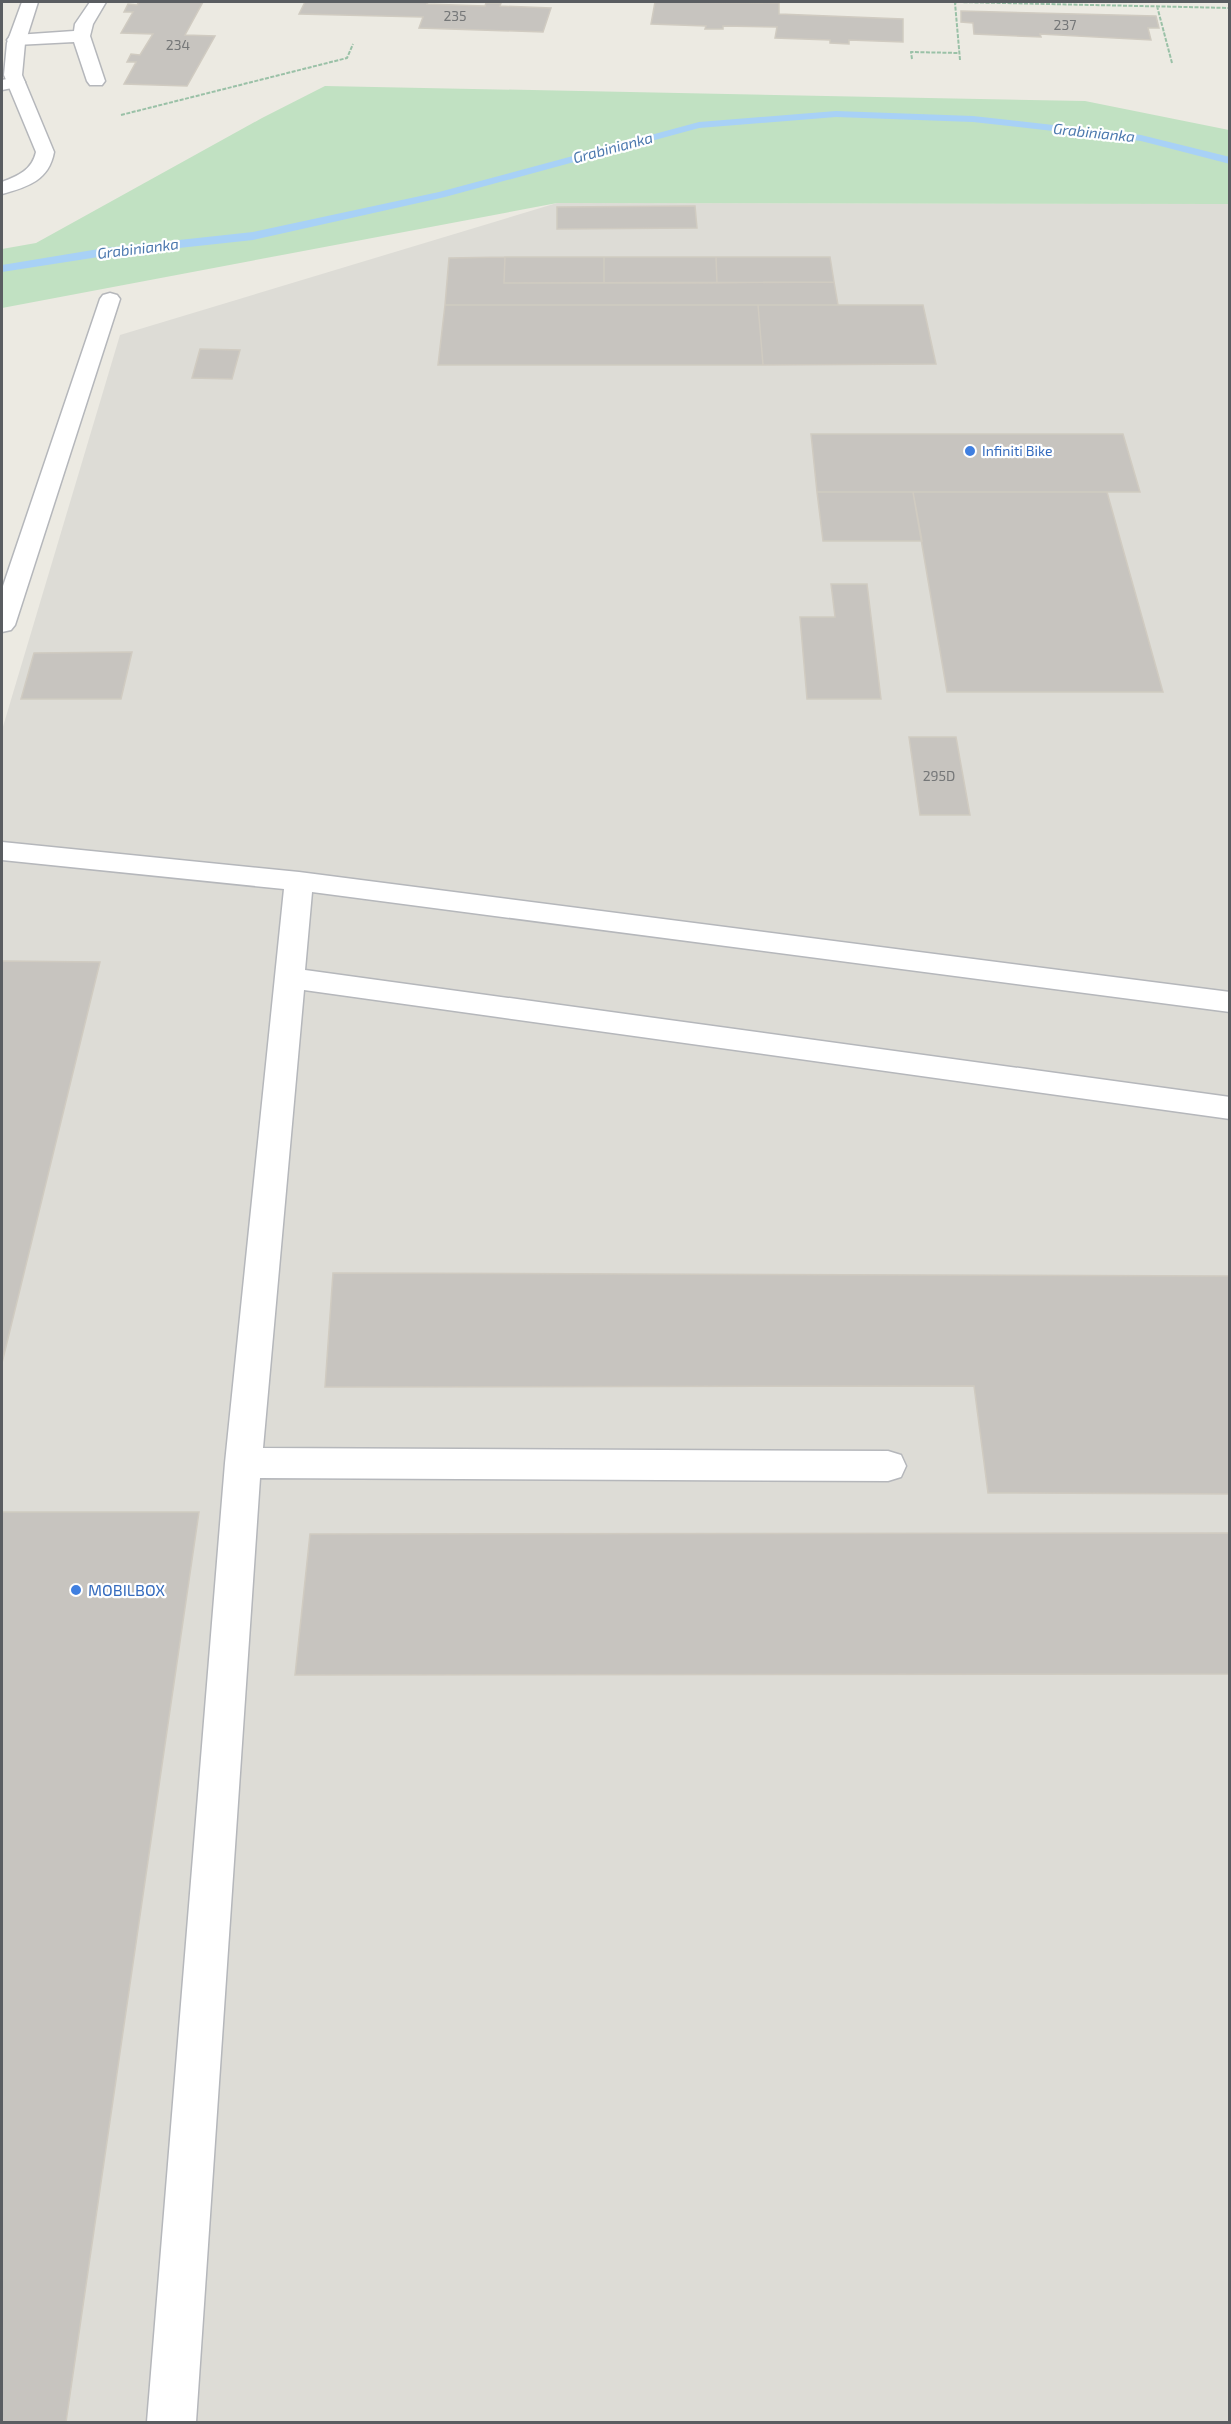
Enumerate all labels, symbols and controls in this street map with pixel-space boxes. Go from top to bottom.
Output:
house number: 235 [443,7,467,24]
house number: 237 [1054,16,1076,33]
house number: 234 [166,36,190,53]
water label: Grabinianka [1052,119,1136,145]
water label: Grabinianka [571,128,655,166]
water label: Grabinianka [96,234,180,262]
place label: Infiniti Bike [982,442,1052,459]
marker: Infiniti Bike [963,444,977,458]
house number: 295D [923,767,955,784]
place label: MOBILBOX [88,1580,165,1599]
marker: MOBILBOX [69,1583,83,1597]

